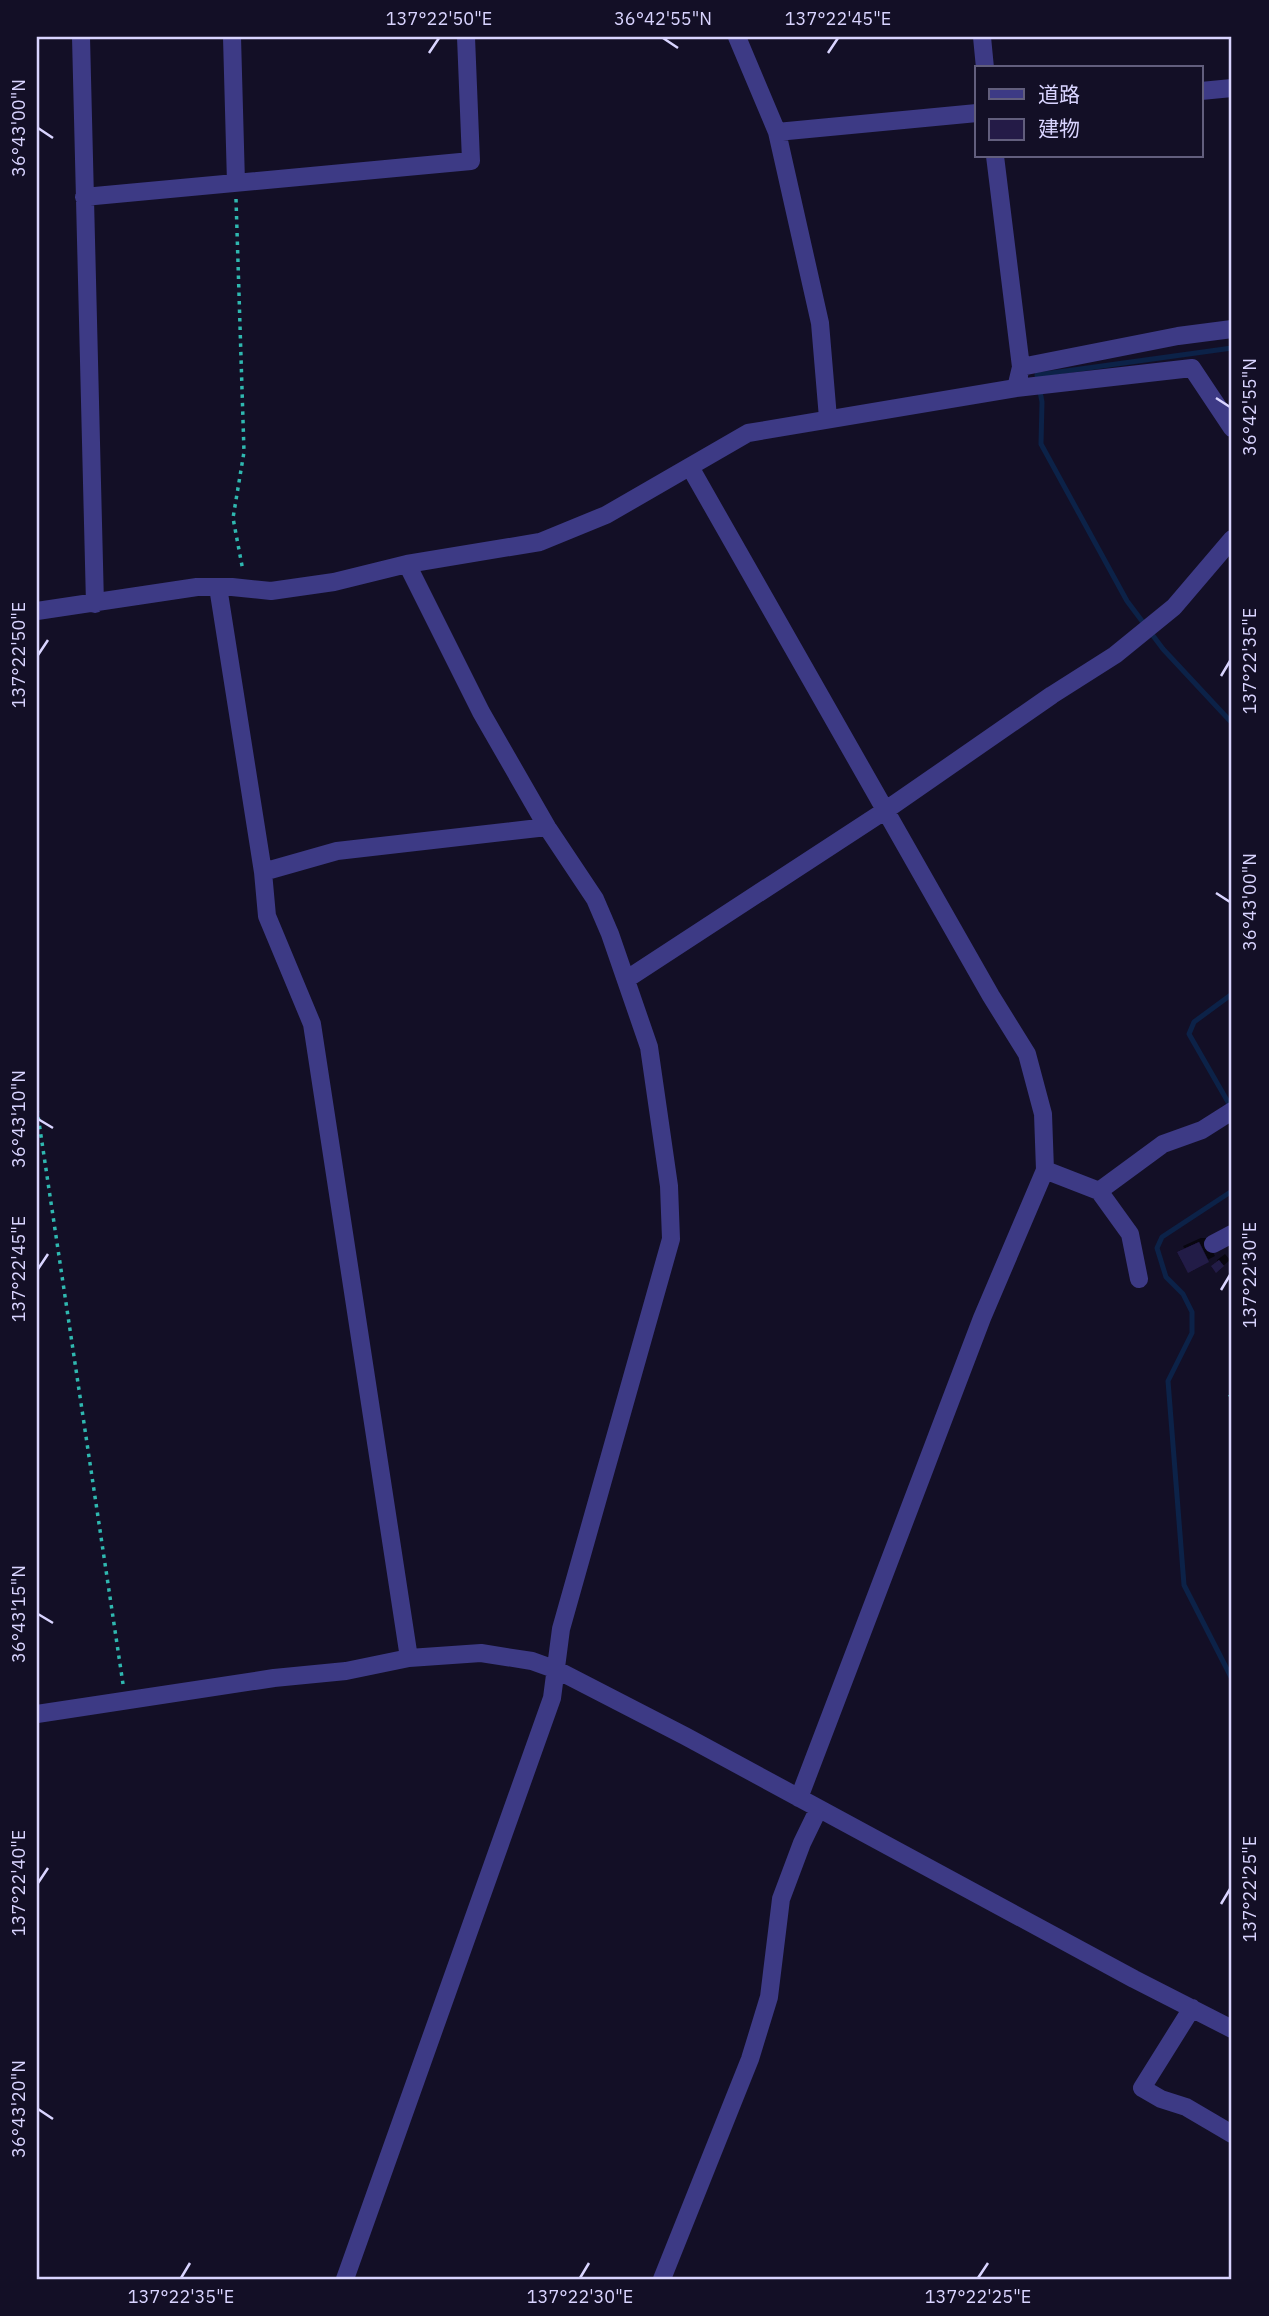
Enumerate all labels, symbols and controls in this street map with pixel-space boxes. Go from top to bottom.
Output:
text: 137°22'50"E [386,7,492,30]
text: 36°42'55"N [614,7,712,30]
text: 137°22'45"E [785,7,891,30]
legend [975,66,1202,158]
text: 36°43'00"N [7,79,30,177]
text: 道路 [1038,80,1080,108]
text: 建物 [1038,114,1080,142]
text: 36°42'55"N [1238,358,1261,456]
text: 137°22'50"E [7,602,30,708]
text: 137°22'35"E [1238,608,1261,714]
text: 36°43'00"N [1238,853,1261,951]
text: 36°43'10"N [7,1070,30,1168]
text: 137°22'45"E [7,1216,30,1322]
text: 137°22'30"E [1238,1222,1261,1328]
text: 36°43'15"N [7,1565,30,1663]
text: 137°22'40"E [7,1830,30,1936]
text: 137°22'25"E [1238,1836,1261,1942]
text: 36°43'20"N [7,2060,30,2158]
text: 137°22'35"E [128,2285,234,2308]
text: 137°22'30"E [527,2285,633,2308]
text: 137°22'25"E [925,2285,1031,2308]

